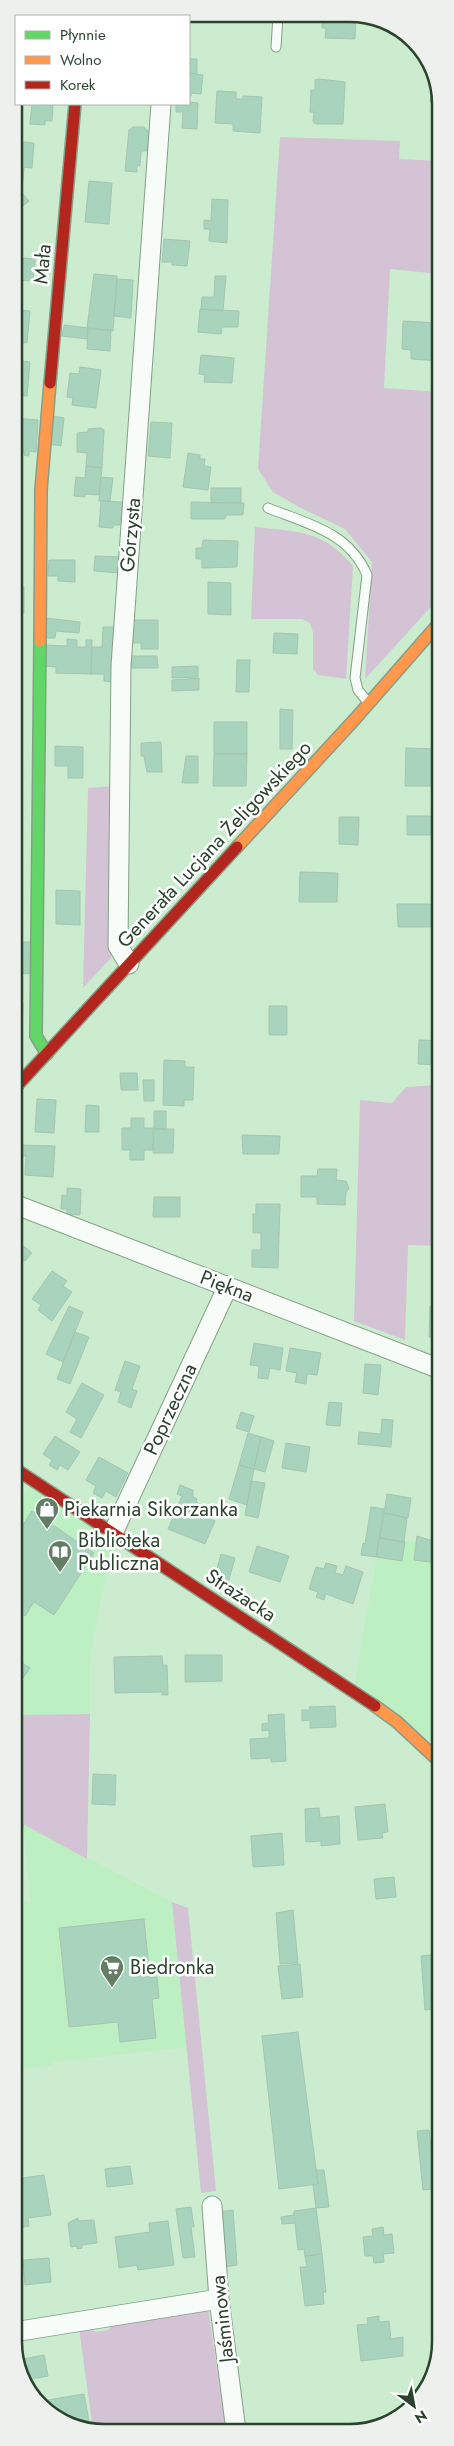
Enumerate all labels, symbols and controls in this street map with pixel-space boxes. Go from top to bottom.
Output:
legend [15,15,190,105]
text: Płynnie [60,24,106,46]
text: Wolno [60,49,101,71]
text: Korek [60,74,96,96]
street label: Mała [26,243,59,285]
street label: Górzysta [113,497,148,574]
street label: Generała Lucjana Żeligowskiego [110,734,318,954]
street label: Piękna [196,1263,258,1310]
street label: Poprzeczna [137,1359,204,1460]
place label: Piekarnia Sikorzanka [64,1495,238,1524]
shop icon: Piekarnia Sikorzanka [34,1496,60,1530]
place label: Biblioteka Publiczna [78,1526,160,1578]
library icon: Biblioteka Publiczna [47,1539,73,1573]
street label: Strażacka [200,1562,282,1629]
place label: Biedronka [130,1953,214,1982]
supermarket icon: Biedronka [99,1954,125,1988]
street label: Jaśminowa [203,2274,242,2367]
north arrow [389,2381,439,2431]
text: N [411,2406,431,2428]

